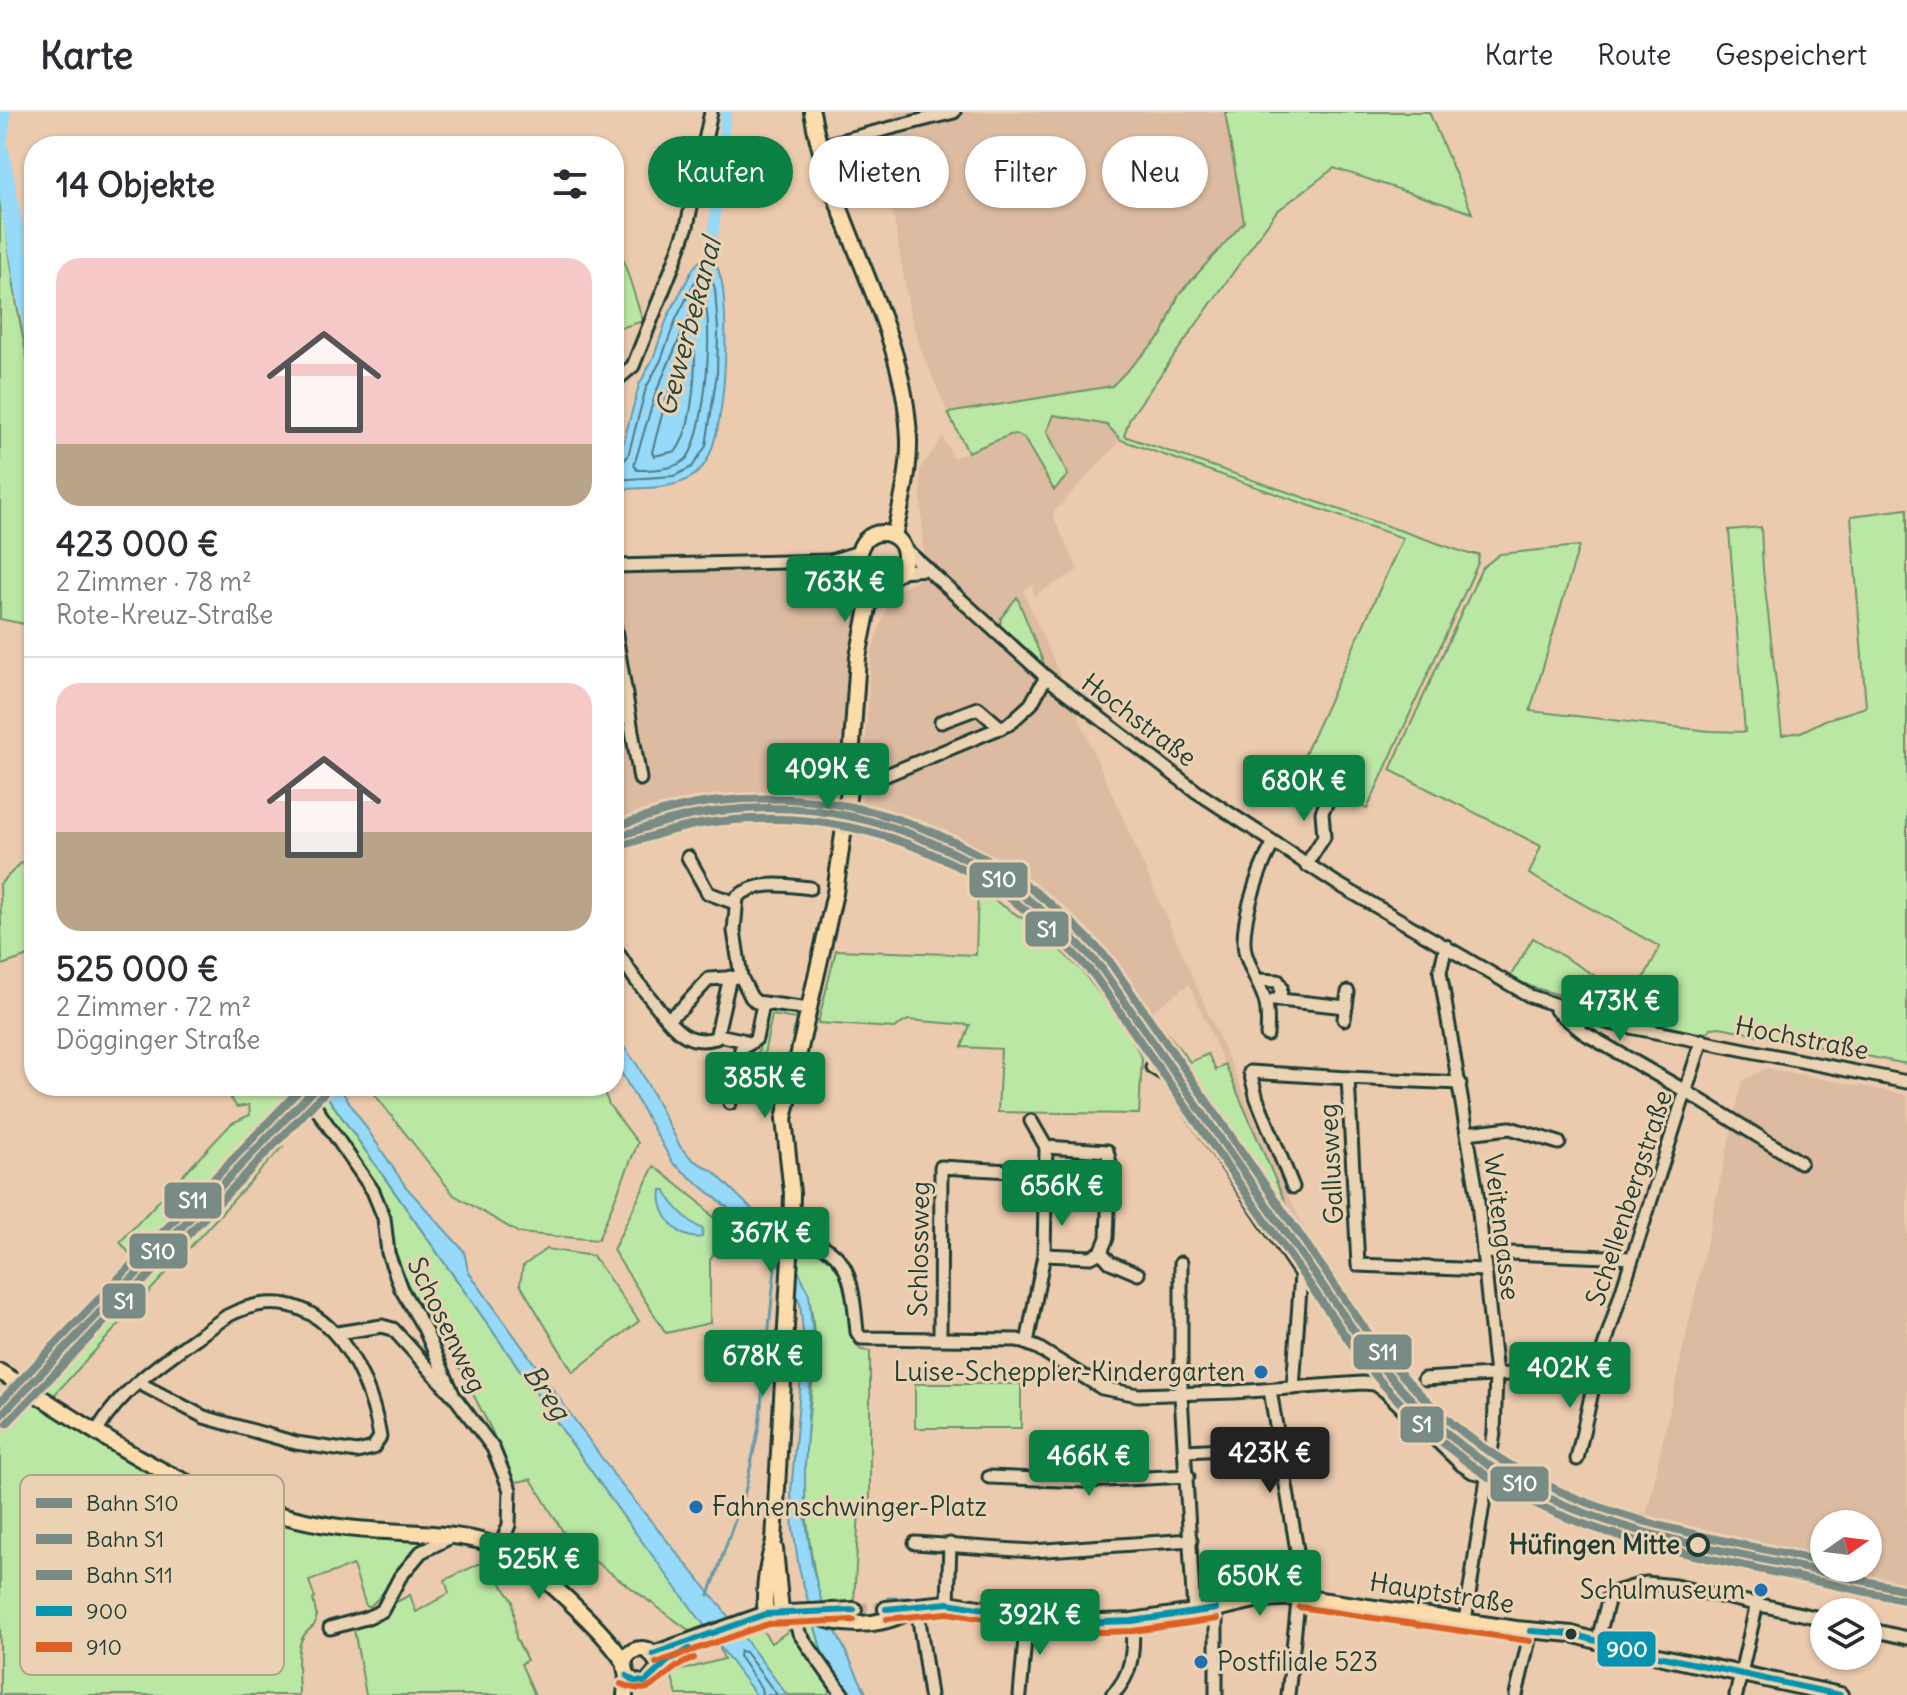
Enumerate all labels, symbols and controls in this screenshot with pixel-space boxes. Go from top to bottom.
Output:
text: Karte [40,32,133,79]
text: Karte [1485,37,1553,73]
text: Route [1597,37,1671,73]
text: Gespeichert [1715,37,1867,73]
chip: Kaufen [648,136,793,208]
chip: Mieten [809,136,949,208]
chip: Filter [965,136,1086,208]
chip: Neu [1102,136,1208,208]
icon: filters [548,162,592,206]
text: 14 Objekte [56,163,215,206]
water label: Gewerbekanal [647,230,730,420]
icon: home [252,310,396,454]
text: 423 000 € [56,522,219,565]
pin: 763K € [780,556,910,624]
text: 2 Zimmer · 78 m² [56,565,252,598]
text: 763K € [804,565,886,598]
text: Rote-Kreuz-Straße [56,598,273,631]
street label: Hochstraße [1075,666,1203,774]
icon: home [252,735,396,879]
pin: 409K € [763,743,893,811]
text: 409K € [785,752,871,785]
pin: 680K € [1239,755,1369,823]
text: 680K € [1261,764,1347,797]
line badge: S10 [968,861,1029,899]
text: S10 [981,865,1017,893]
line badge: S1 [1024,910,1070,948]
text: S1 [1037,915,1057,943]
text: 525 000 € [56,947,219,990]
pin: 473K € [1555,975,1685,1043]
text: 473K € [1579,984,1661,1017]
text: 2 Zimmer · 72 m² [56,990,251,1023]
street label: Hochstraße [1732,1008,1872,1067]
text: Dögginger Straße [56,1023,260,1056]
pin: 385K € [700,1052,830,1120]
text: 385K € [723,1061,807,1094]
street label: Schellenbergstraße [1578,1086,1679,1310]
street label: Gallusweg [1311,1103,1350,1225]
street label: Weitengasse [1477,1152,1528,1302]
pin: 656K € [997,1160,1127,1228]
text: 656K € [1020,1169,1104,1202]
line badge: S11 [163,1181,223,1220]
street label: Schlossweg [901,1181,936,1317]
text: S11 [178,1186,208,1214]
pin: 367K € [706,1207,836,1275]
text: 367K € [730,1216,812,1249]
line badge: S10 [128,1232,189,1270]
text: S10 [140,1237,176,1265]
street label: Schosenweg [400,1251,494,1398]
line badge: S1 [101,1282,147,1320]
text: S1 [114,1287,134,1315]
pin: 678K € [698,1330,828,1398]
line badge: S11 [1352,1333,1413,1371]
text: S11 [1368,1338,1398,1366]
text: 678K € [722,1339,804,1372]
pin: 402K € [1505,1342,1635,1410]
text: 402K € [1527,1351,1613,1384]
place label: Luise-Scheppler-Kindergarten [894,1355,1245,1388]
water label: Breg [515,1357,580,1429]
marker: Luise-Scheppler-Kindergarten [1252,1363,1270,1381]
line badge: S1 [1399,1405,1445,1444]
text: S1 [1412,1410,1432,1438]
pin: 423K € [1205,1427,1335,1495]
pin: 466K € [1024,1430,1154,1498]
text: 423K € [1228,1436,1312,1469]
text: 466K € [1047,1439,1131,1472]
line badge: S10 [1489,1465,1550,1503]
text: S10 [1502,1469,1538,1497]
legend [20,1475,284,1675]
text: Bahn S10 [86,1489,179,1517]
place label: Fahnenschwinger-Platz [712,1490,987,1523]
marker: Fahnenschwinger-Platz [687,1498,705,1516]
north arrow [1810,1510,1882,1582]
map controls [1810,1510,1882,1670]
text: Bahn S1 [86,1525,164,1553]
place label: Hüfingen Mitte [1509,1528,1680,1561]
pin: 525K € [474,1533,604,1601]
marker: Hüfingen Mitte [1687,1534,1709,1556]
text: 525K € [497,1542,581,1575]
pin: 650K € [1195,1550,1325,1618]
text: 650K € [1217,1559,1303,1592]
text: Bahn S11 [86,1561,173,1589]
street label: Hauptstraße [1367,1565,1517,1620]
place label: Schulmuseum [1580,1573,1745,1606]
marker: Schulmuseum [1752,1581,1770,1599]
pin: 392K € [975,1589,1105,1657]
text: 900 [86,1597,128,1625]
text: 392K € [999,1598,1081,1631]
button: layers [1810,1598,1882,1670]
unlabelled marker [1563,1626,1579,1642]
line badge: 900 [1596,1630,1657,1668]
text: 910 [86,1633,122,1661]
text: 900 [1606,1635,1648,1663]
place label: Postfiliale 523 [1217,1645,1378,1678]
marker: Postfiliale 523 [1192,1653,1210,1671]

